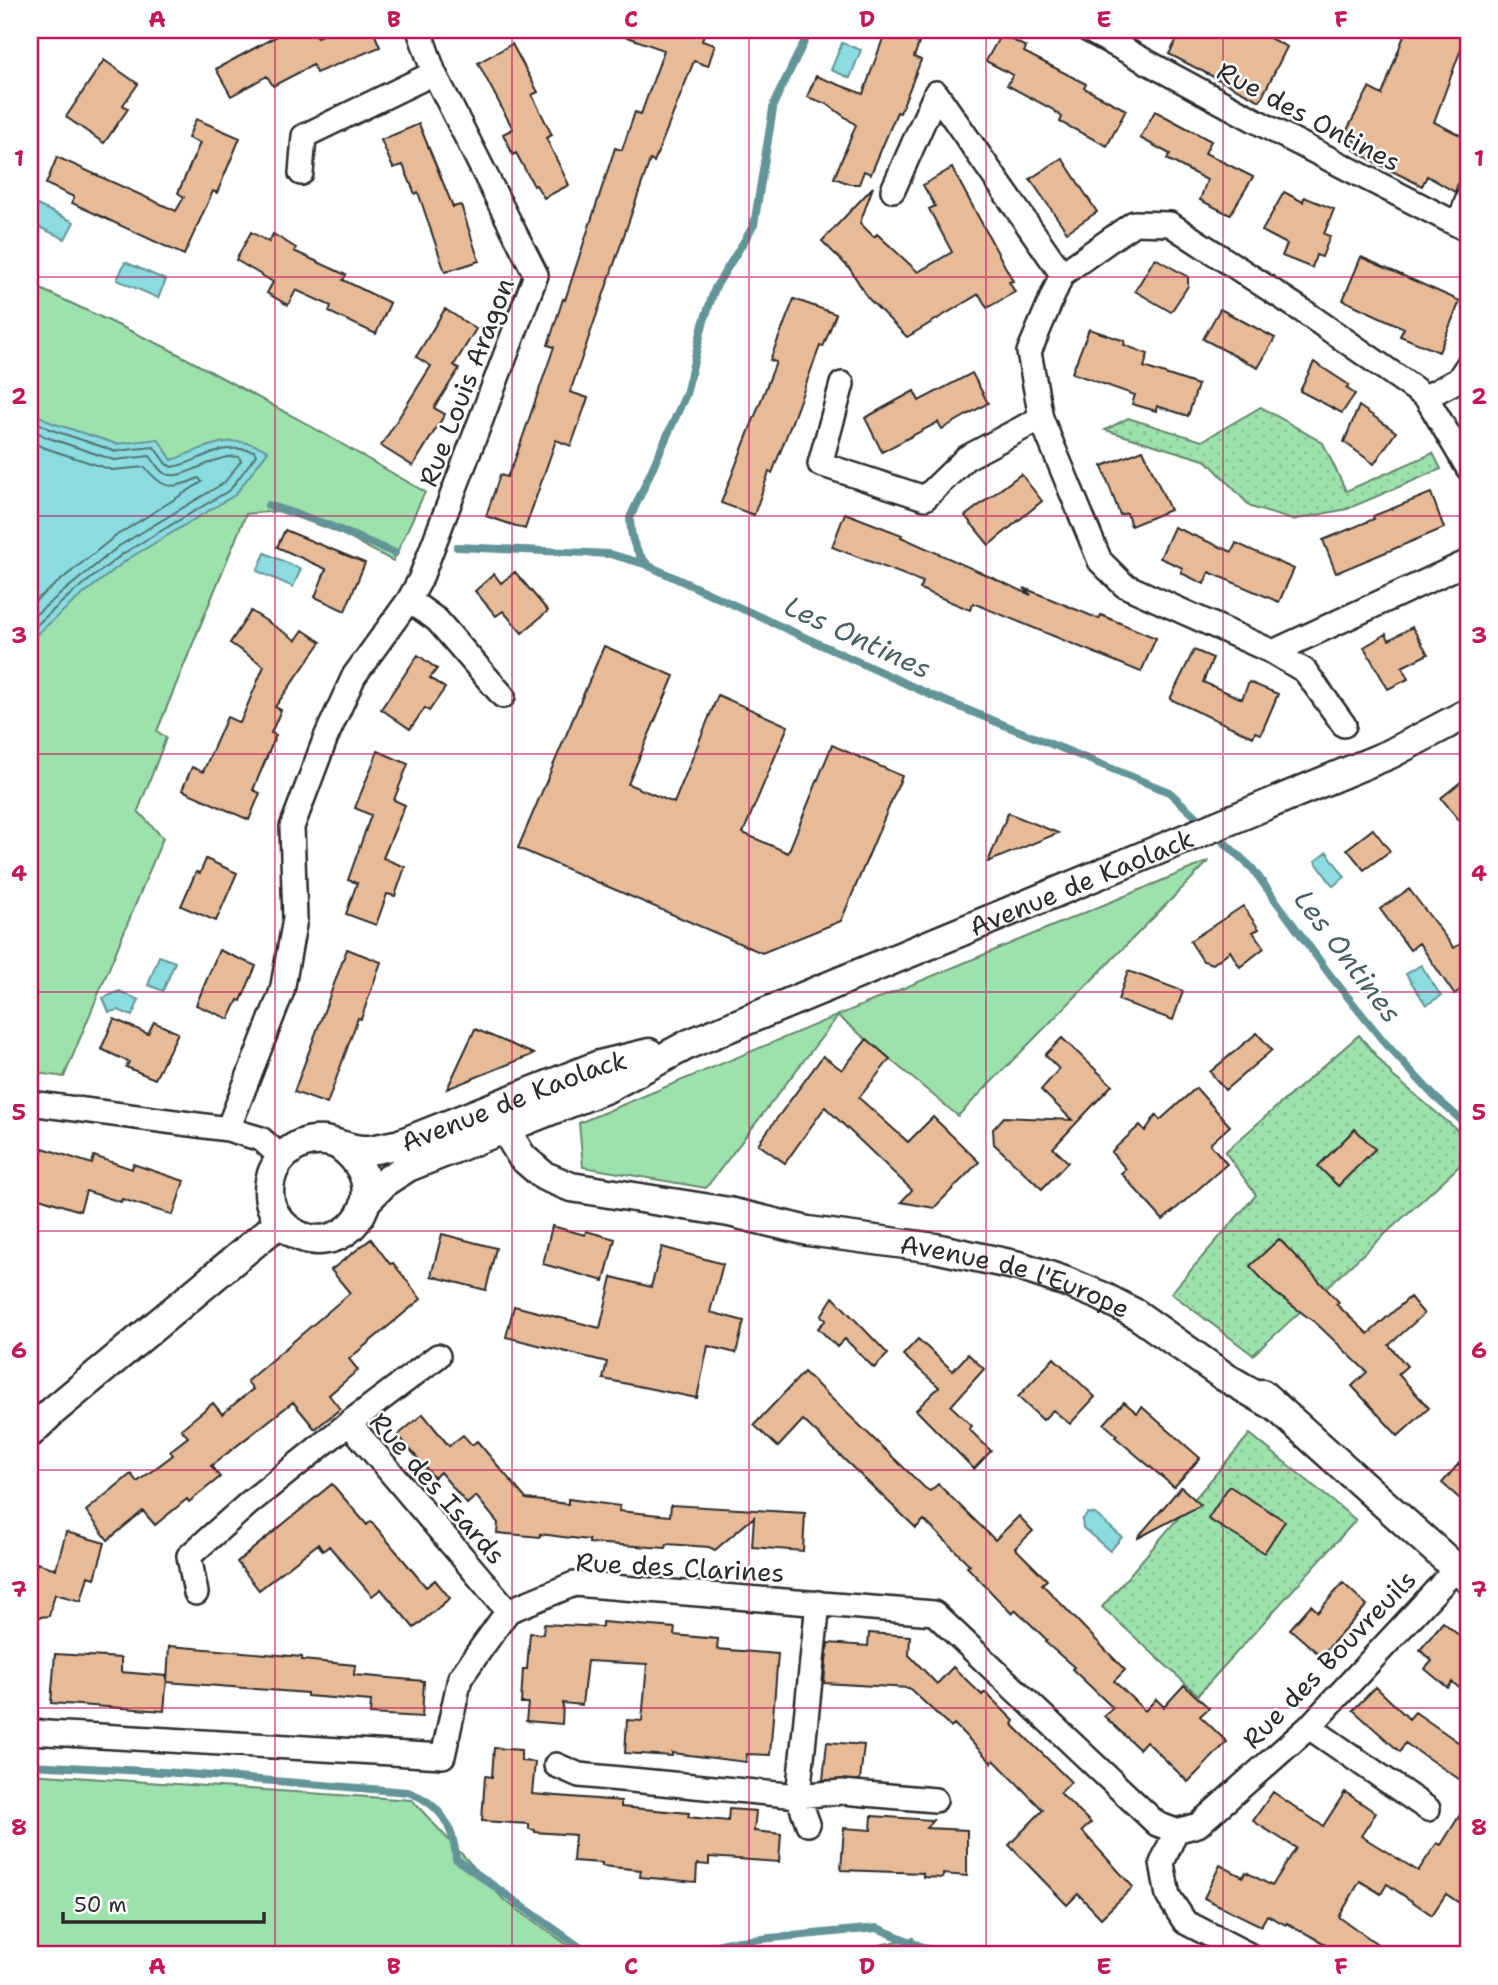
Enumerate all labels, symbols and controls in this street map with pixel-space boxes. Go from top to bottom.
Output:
text: A [148,4,166,34]
text: B [387,4,401,34]
text: C [624,4,638,34]
text: D [859,4,875,34]
text: E [1096,4,1112,34]
text: F [1334,4,1348,34]
street label: Rue des Ontines [1211,53,1407,179]
text: 1 [14,143,24,173]
text: 1 [1474,143,1484,173]
street label: Rue Louis Aragon [410,273,522,491]
text: 2 [11,381,27,411]
text: 2 [1471,381,1487,411]
water label: Les Ontines [778,586,938,688]
text: 3 [11,620,27,650]
text: 3 [1471,620,1487,650]
street label: Avenue de Kaolack [964,820,1199,944]
text: 4 [11,858,27,888]
text: 4 [1471,858,1487,888]
water label: Les Ontines [1285,882,1411,1030]
street label: Avenue de Kaolack [396,1041,630,1159]
text: 5 [12,1097,26,1127]
text: 5 [1472,1097,1486,1127]
street label: Avenue de l'Europe [898,1226,1136,1326]
text: 6 [11,1335,27,1365]
text: 6 [1471,1335,1487,1365]
street label: Rue des Isards [362,1405,514,1571]
street label: Rue des Clarines [575,1544,785,1590]
street label: Rue des Bouvreuils [1234,1562,1424,1756]
text: 7 [11,1574,27,1604]
text: 7 [1471,1574,1487,1604]
text: 8 [11,1812,27,1842]
text: 8 [1471,1812,1487,1842]
scale bar [63,1880,264,1924]
text: 50 m [74,1891,127,1919]
text: A [148,1951,166,1981]
text: B [387,1951,401,1981]
text: C [624,1951,638,1981]
text: D [859,1951,875,1981]
text: E [1096,1951,1112,1981]
text: F [1334,1951,1348,1981]

